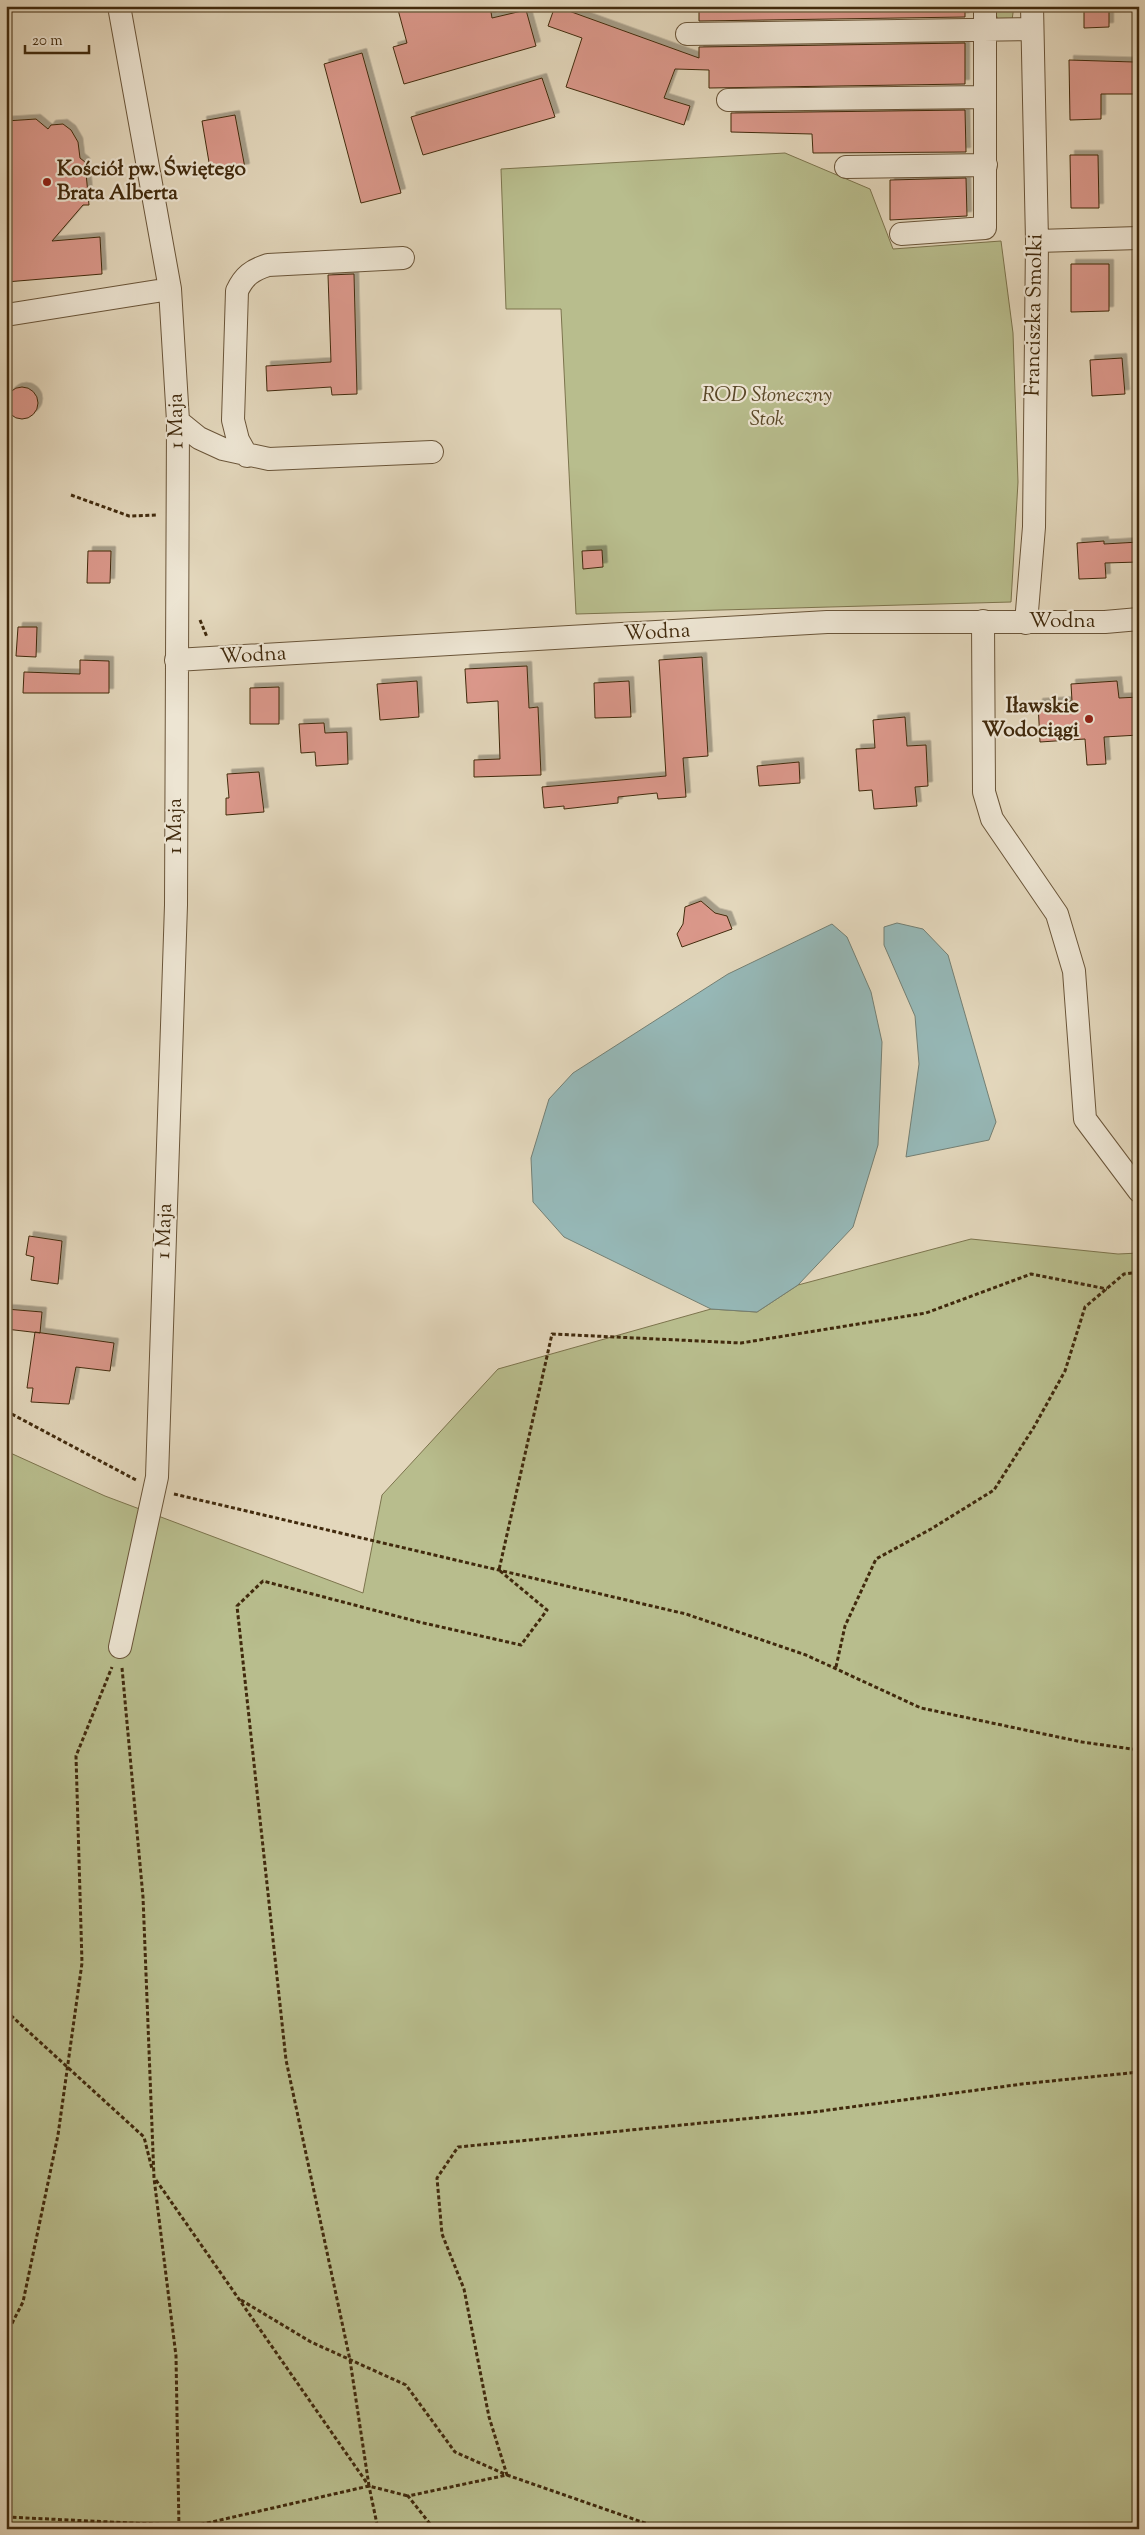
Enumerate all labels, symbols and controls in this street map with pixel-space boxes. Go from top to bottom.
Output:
scale bar [25,22,89,54]
text: 20 m [32,31,63,52]
place label: Kościół pw. Świętego Brata Alberta [57,155,246,209]
marker: Kościół pw. Świętego Brata Alberta [41,176,53,188]
street label: Franciszka Smolki [1019,233,1051,397]
park label: ROD Słoneczny Stok [702,381,832,435]
street label: 1 Maja [162,392,192,449]
street label: Wodna [1029,607,1096,637]
street label: Wodna [623,616,691,650]
street label: Wodna [219,639,287,673]
place label: Iławskie Wodociągi [982,692,1079,746]
marker: Iławskie Wodociągi [1083,713,1095,725]
street label: 1 Maja [161,798,191,854]
street label: 1 Maja [149,1202,181,1259]

